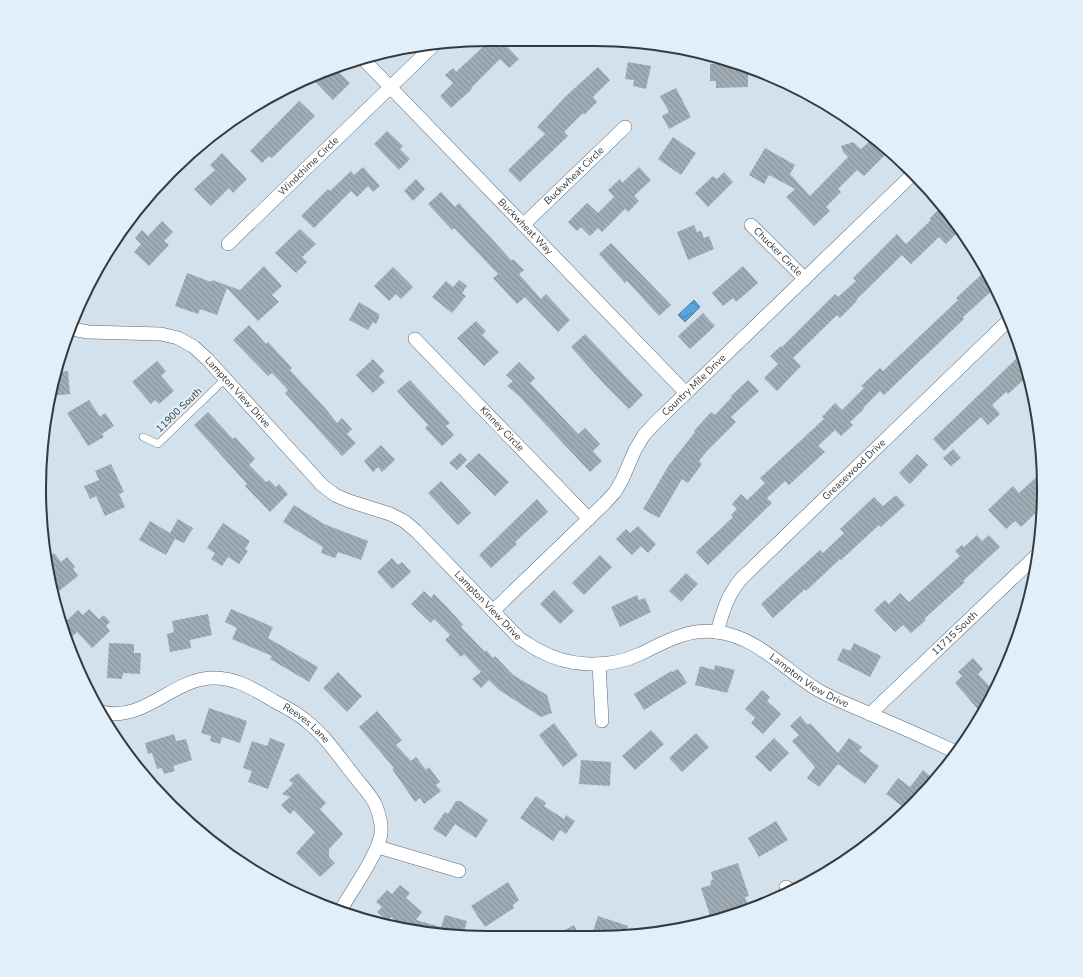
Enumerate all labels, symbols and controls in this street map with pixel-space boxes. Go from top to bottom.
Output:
street label: Windchime Circle [275,134,342,199]
street label: Buckwheat Circle [541,144,607,208]
street label: Buckwheat Way [495,195,556,259]
street label: Chucker Circle [750,224,806,280]
street label: Country Mile Drive [659,351,729,420]
street label: Lampton View Drive [201,354,274,431]
street label: 11900 South [153,384,205,436]
street label: Kinney Circle [477,403,527,455]
street label: Greasewood Drive [819,436,889,504]
street label: Lampton View Drive [451,568,525,644]
street label: 11715 South [928,608,981,659]
street label: Lampton View Drive [767,650,851,711]
street label: Reeves Lane [280,700,333,746]

